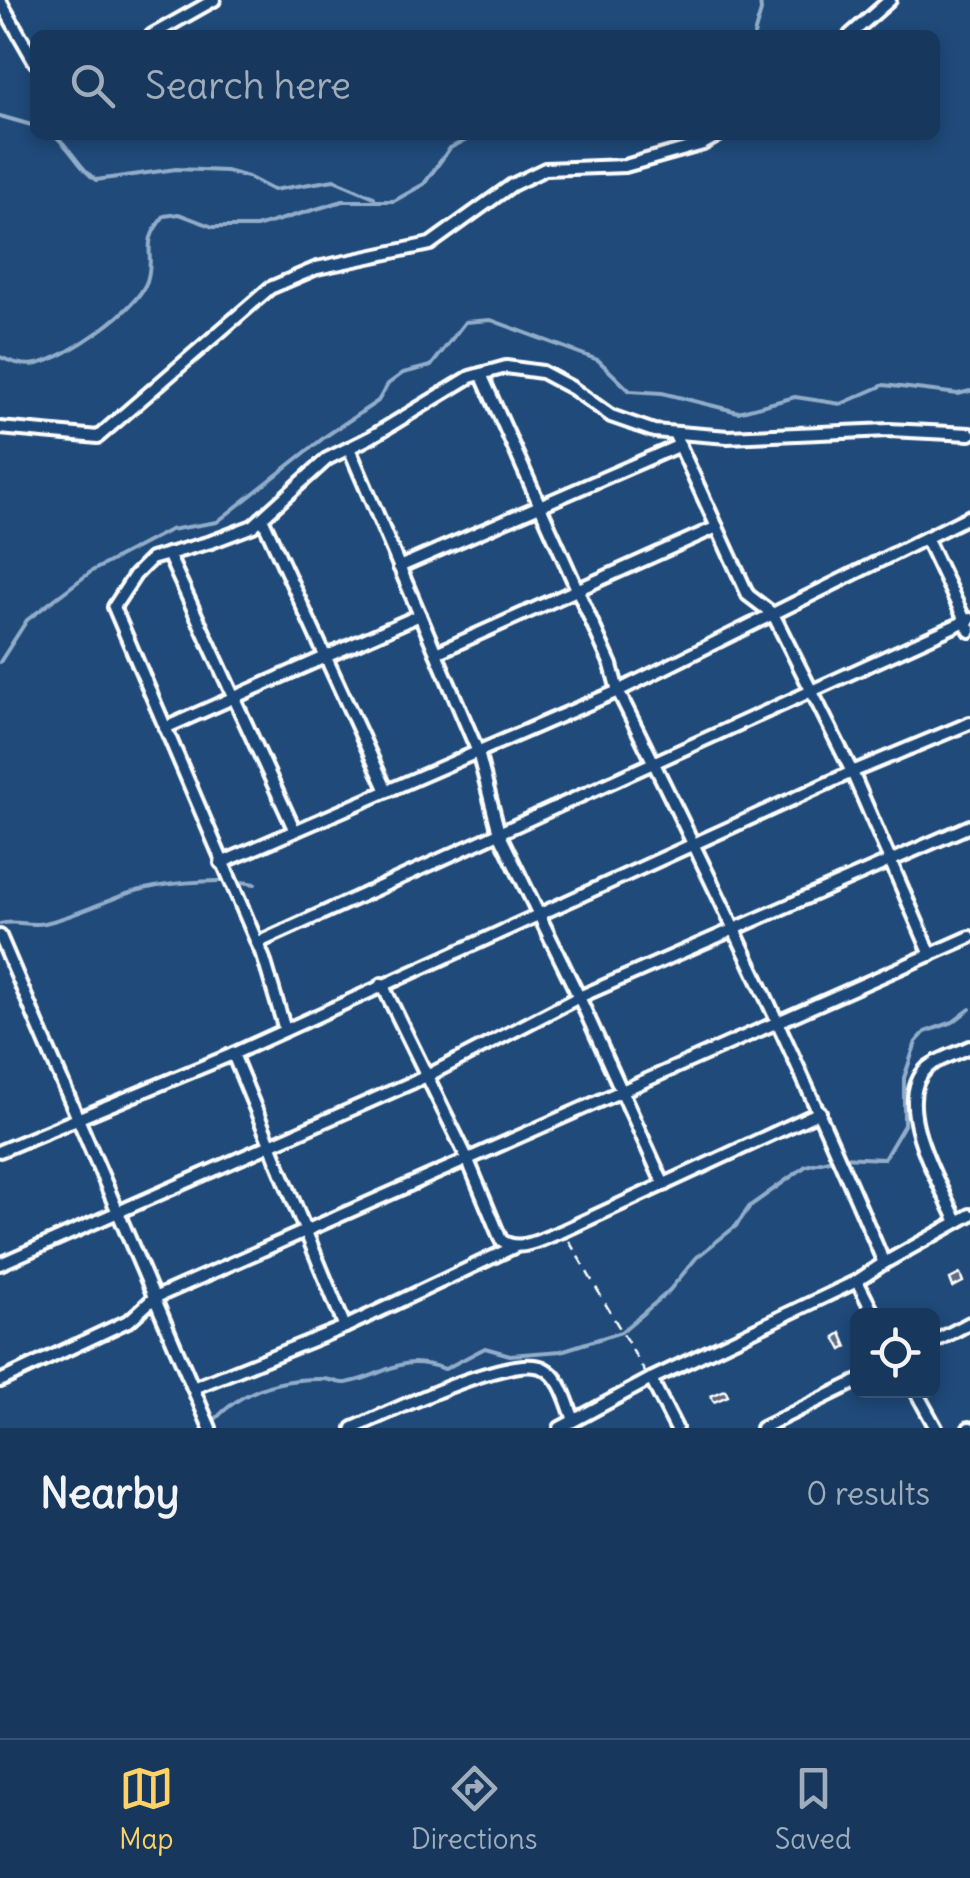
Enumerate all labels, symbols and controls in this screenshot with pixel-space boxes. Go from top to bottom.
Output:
search box [30,30,940,140]
icon: search [65,58,120,113]
text: Search here [145,62,351,109]
map controls [850,1308,940,1398]
button: locate [850,1308,940,1398]
text: Nearby [40,1467,179,1519]
text: 0 results [806,1473,930,1514]
tab: Map [119,1761,174,1857]
tab: Directions [411,1761,537,1857]
tab: Saved [775,1761,851,1857]

